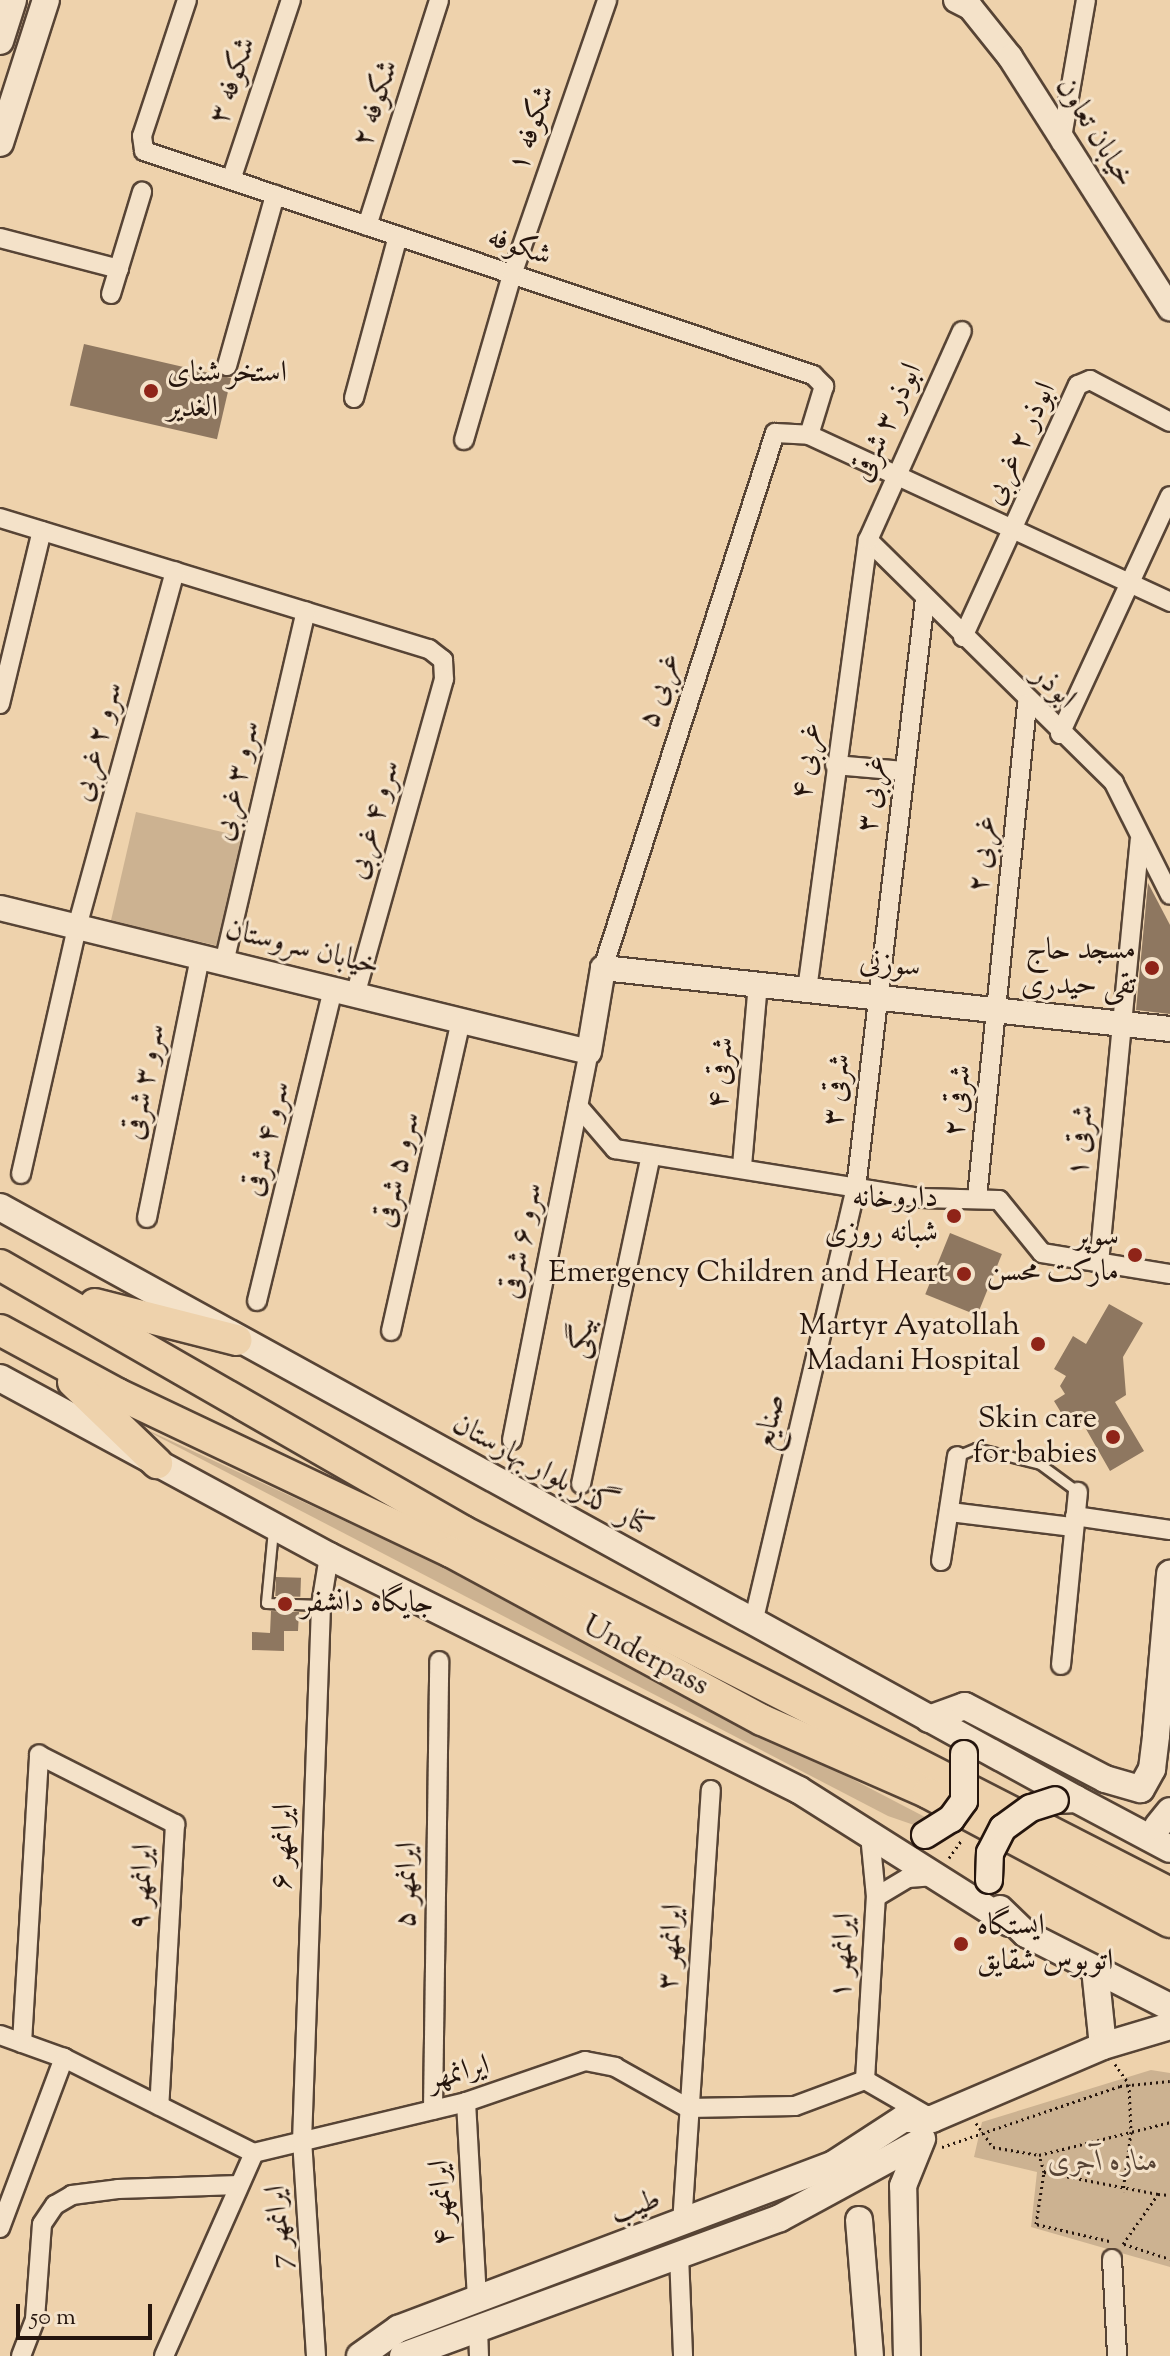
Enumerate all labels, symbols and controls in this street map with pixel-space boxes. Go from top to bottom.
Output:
street label: شکوفه ۳ [202,33,266,129]
street label: شکوفه ۲ [346,56,408,152]
street label: خیابان تعاون [1046,71,1142,195]
street label: شکوفه ۱ [501,81,565,177]
street label: شکوفه [482,220,556,276]
place label: استخر شنای الغدیر [167,356,287,426]
street label: ابوذر ۳ شرقی [845,358,931,488]
street label: ابوذر ۲ غربی [977,377,1065,511]
marker: استخر شنای الغدیر [142,382,160,400]
street label: غربی ۵ [632,649,690,733]
street label: ابوذر [1023,658,1083,718]
street label: سرو ۲ غربی [66,678,132,806]
street label: سرو ۳ غربی [207,717,269,845]
street label: غربی ۴ [785,720,831,802]
street label: غربی ۳ [850,754,896,834]
street label: سرو ۴ غربی [341,756,409,884]
street label: غربی ۲ [962,814,1006,894]
street label: خیابان سروستان [221,913,383,985]
place label: مسجد حاج تقی حیدری [1021,933,1136,1004]
street label: سوزنی [858,945,922,987]
marker: مسجد حاج تقی حیدری [1143,959,1161,977]
street label: سرو ۳ شرقی [117,1021,175,1143]
street label: شرقی ۴ [701,1035,743,1111]
street label: شرقی ۳ [816,1052,860,1128]
street label: شرقی ۲ [937,1063,981,1139]
street label: سرو ۴ شرقی [236,1078,300,1200]
street label: شرقی ۱ [1061,1103,1103,1179]
street label: سرو ۵ شرقی [368,1109,430,1231]
street label: سرو ۶ شرقی [494,1180,552,1302]
place label: داروخانه شبانه روزی [824,1181,938,1252]
marker: داروخانه شبانه روزی [945,1207,963,1225]
place label: سوپر مارکت محسن [987,1220,1119,1290]
marker: سوپر مارکت محسن [1126,1246,1144,1264]
place label: Emergency Children and Heart [549,1256,948,1292]
marker: Emergency Children and Heart [955,1265,973,1283]
place label: Martyr Ayatollah Madani Hospital [799,1309,1020,1380]
street label: بیگی [561,1314,605,1362]
marker: Martyr Ayatollah Madani Hospital [1027,1333,1049,1355]
street label: صنایع [747,1391,795,1453]
place label: Skin care for babies [973,1402,1097,1472]
street label: کنار گذر بلوار بهارستان [445,1407,659,1547]
marker: Skin care for babies [1104,1428,1122,1446]
place label: جایگاه دانشفر [301,1586,434,1622]
marker: جایگاه دانشفر [276,1595,294,1613]
street label: Underpass [576,1609,714,1705]
street label: ایرانمهر ۶ [265,1803,303,1891]
street label: ایرانمهر ۵ [389,1842,427,1928]
street label: ایرانمهر ۹ [123,1843,163,1931]
street label: ایرانمهر ۳ [651,1903,693,1991]
place label: ایستگاه اتوبوس شقایق [977,1909,1113,1980]
street label: ایرانمهر ۱ [824,1912,864,2000]
marker: ایستگاه اتوبوس شقایق [952,1935,970,1953]
street label: ایرانمهر [424,2049,494,2099]
park label: مناره آجری [1047,2145,1159,2181]
street label: ایرانمهر ۴ [423,2159,463,2247]
street label: طیب [606,2182,666,2234]
street label: ایرانمهر 7 [259,2184,301,2270]
scale bar [20,2288,156,2338]
text: 50 m [30,2301,76,2335]

